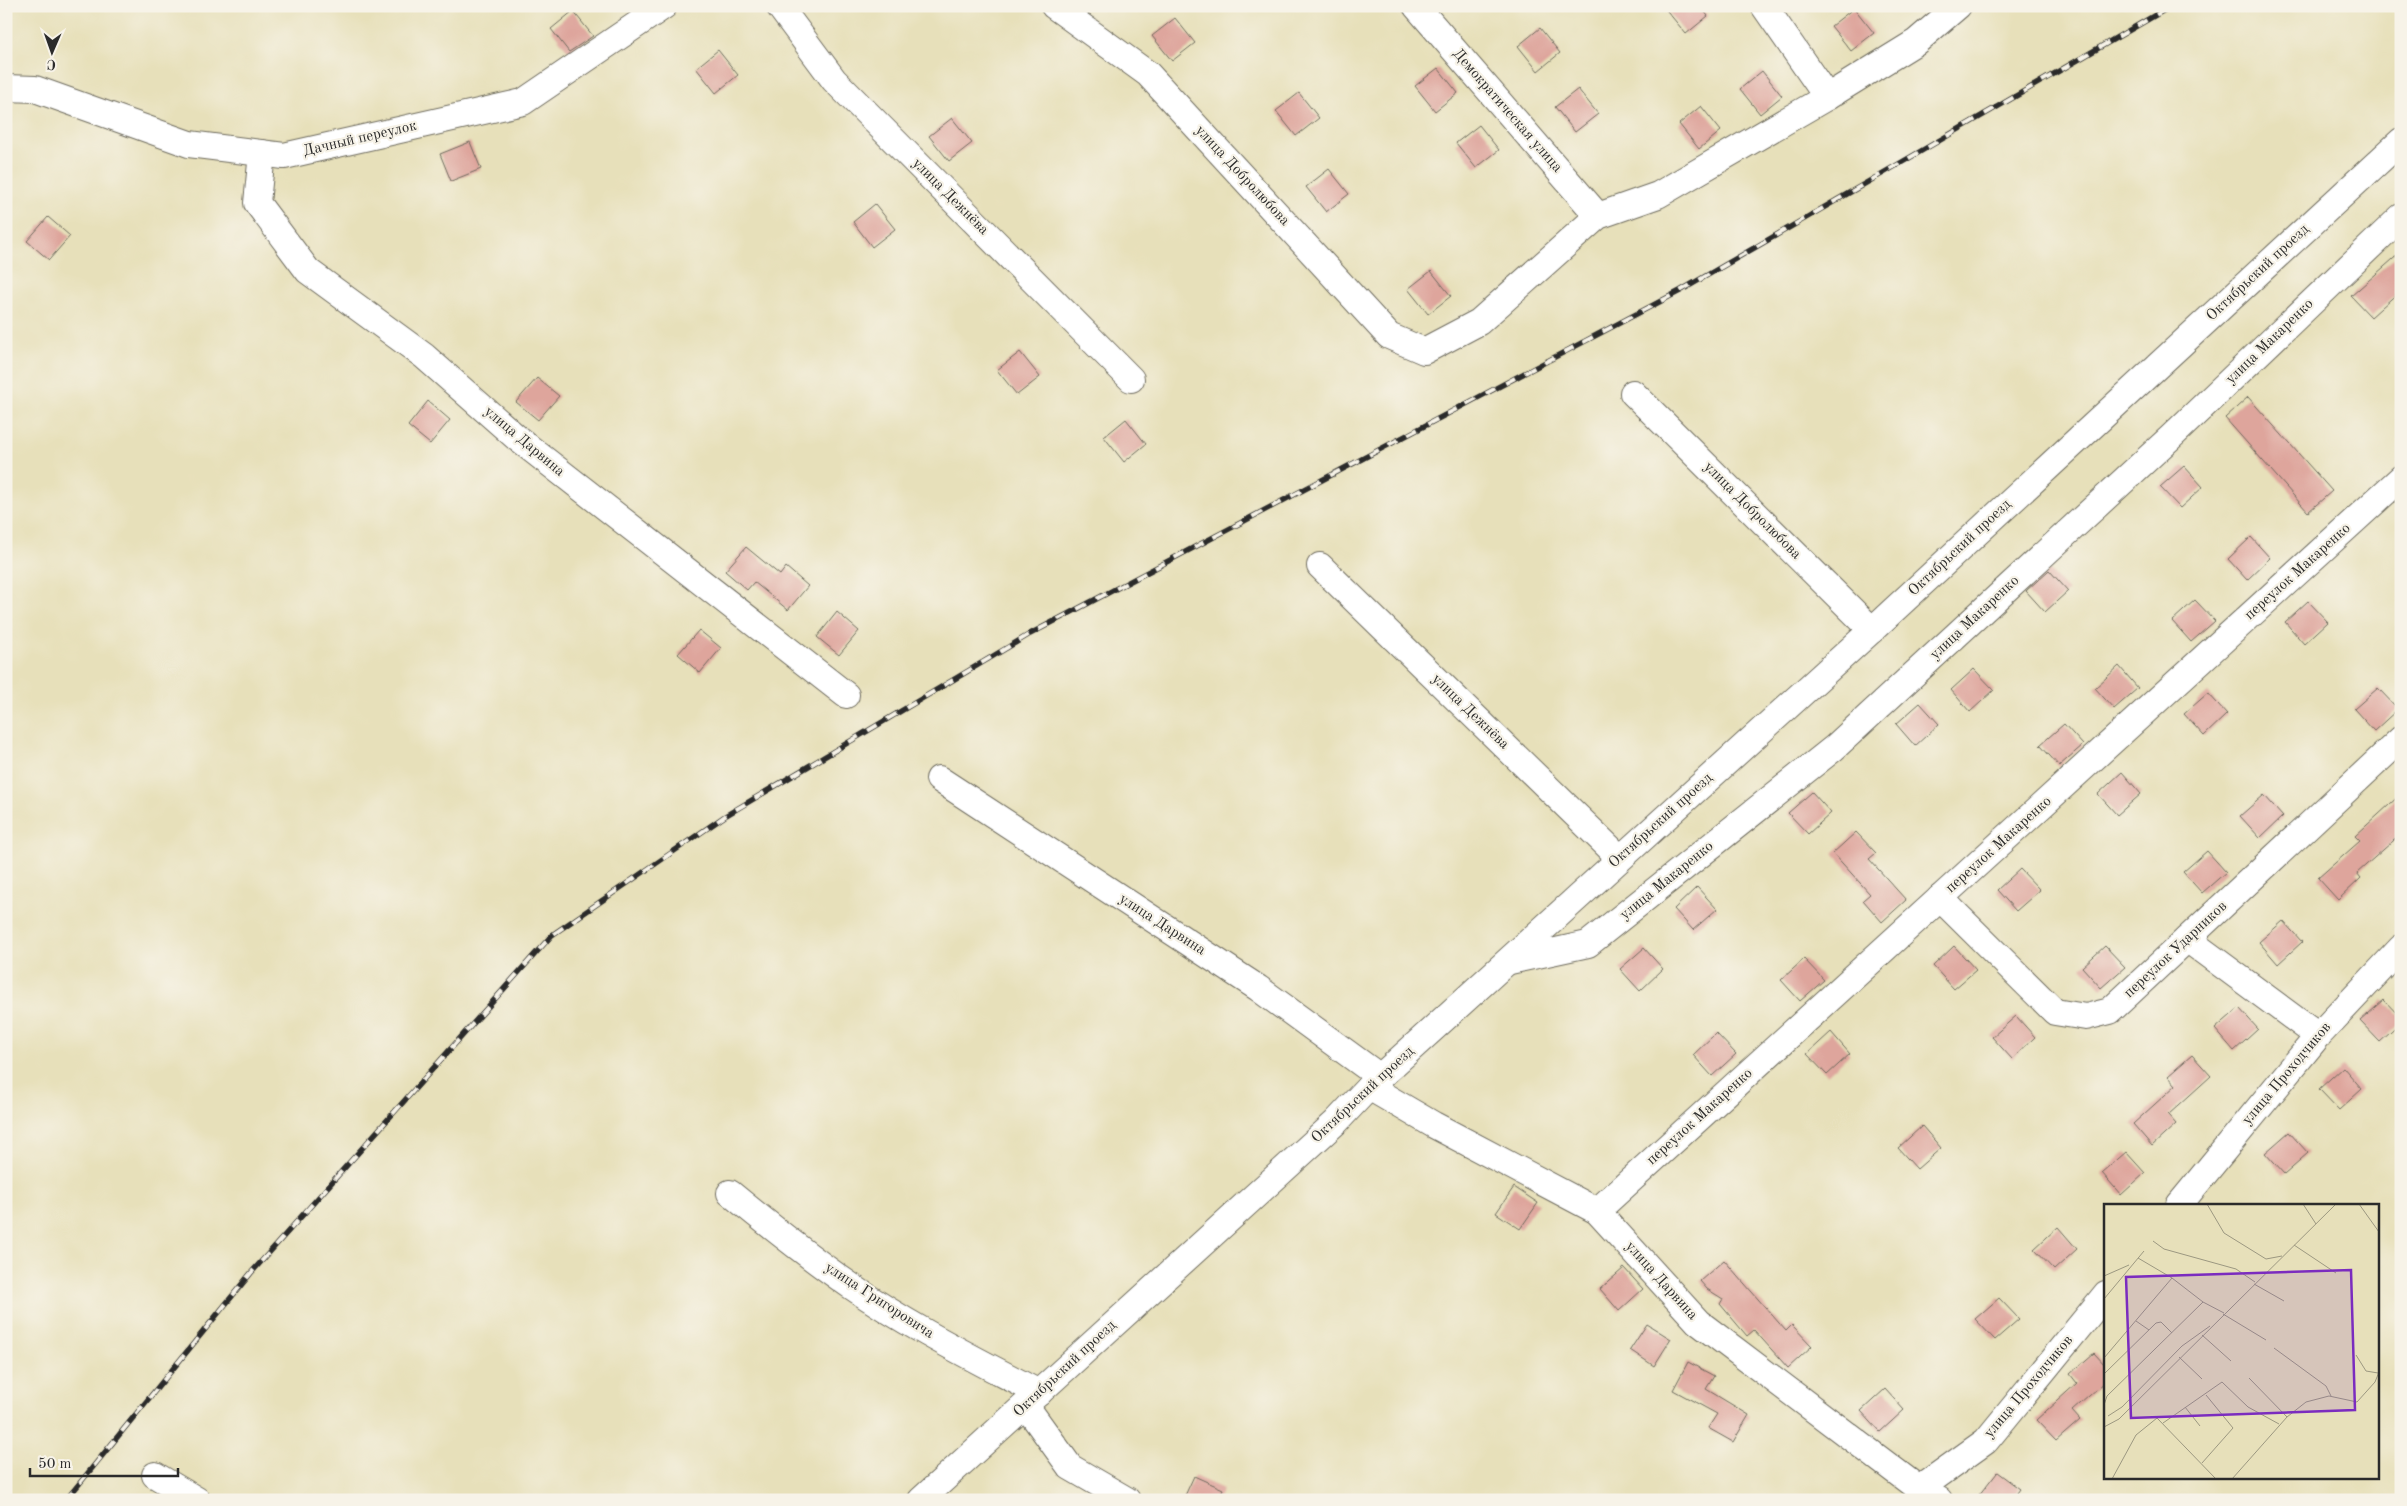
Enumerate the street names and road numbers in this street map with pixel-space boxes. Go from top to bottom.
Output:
street label: Демократическая улица [1449,46,1565,176]
street label: Дачный переулок [302,119,419,159]
street label: улица Добролюбова [1192,123,1292,229]
street label: улица Дежнёва [909,156,991,238]
street label: Октябрьский проезд [2204,221,2312,324]
street label: улица Макаренко [2223,297,2317,387]
street label: улица Дарвина [481,404,567,480]
street label: улица Добролюбова [1700,459,1804,563]
street label: Октябрьский проезд [1906,496,2014,599]
street label: переулок Макаренко [2242,521,2354,623]
street label: улица Макаренко [1928,573,2022,663]
street label: улица Дежнёва [1428,671,1512,753]
street label: Октябрьский проезд [1606,770,1716,871]
street label: переулок Макаренко [1943,794,2055,896]
street label: улица Макаренко [1617,839,1717,923]
street label: улица Дарвина [1116,892,1208,959]
street label: переулок Ударников [2122,899,2230,1001]
street label: улица Проходчиков [2240,1020,2334,1128]
street label: Октябрьский проезд [1309,1043,1417,1146]
street label: переулок Макаренко [1644,1066,1756,1168]
street label: улица Дарвина [1622,1239,1700,1324]
street label: улица Григоровича [822,1260,937,1342]
street label: Октябрьский проезд [1011,1317,1119,1420]
street label: улица Проходчиков [1982,1333,2076,1441]

